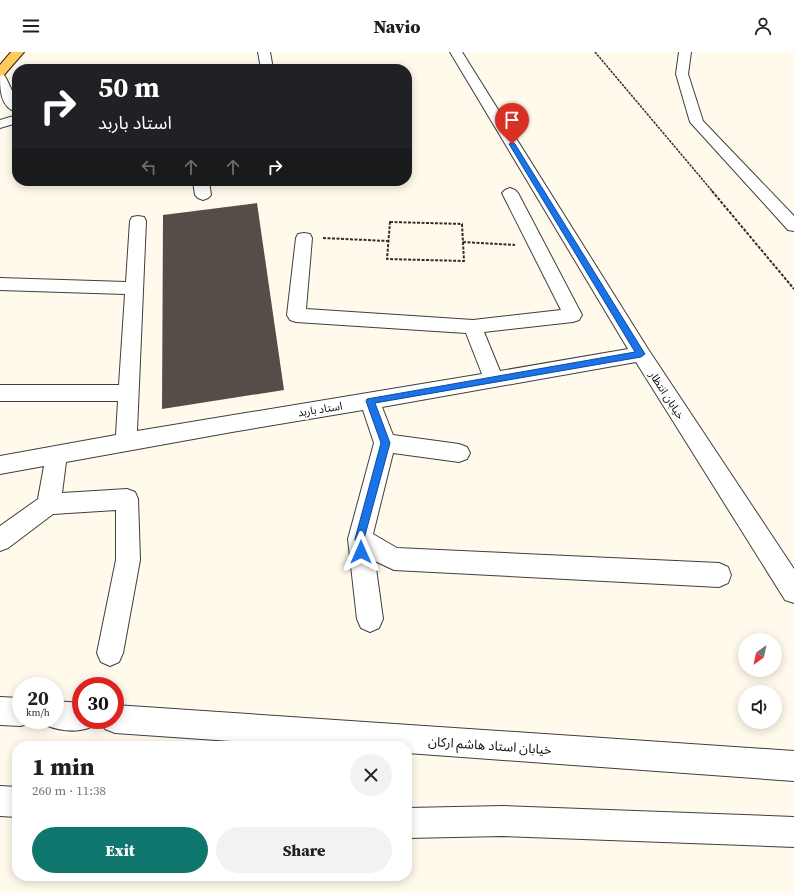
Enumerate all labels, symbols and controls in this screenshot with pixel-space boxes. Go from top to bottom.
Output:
text: Navio [373,14,421,39]
icon: menu [20,15,42,37]
icon: person [752,15,774,37]
text: 50 m [98,68,160,106]
icon: right [32,80,84,132]
pin [495,103,529,144]
icon: arrive [501,109,523,131]
text: استاد باربد [98,110,172,135]
icon: left [138,156,160,178]
icon: ahead [180,156,202,178]
icon: ahead [222,156,244,178]
icon: right [264,156,286,178]
street label: خیابان انتظار [645,367,688,423]
street label: استاد باربد [297,399,343,420]
position arrow [340,531,382,573]
north arrow [738,633,782,677]
map controls [738,633,782,729]
speed limit sign: 30 [72,677,124,729]
text: 20 [27,684,49,712]
button: sound [738,685,782,729]
text: km/h [26,706,50,719]
street label: خیابان استاد هاشم ارکان [427,733,553,760]
text: 1 min [32,750,95,783]
button: close [350,754,392,796]
text: 260 m · 11:38 [32,782,106,799]
button: Exit [32,827,208,873]
button: Share [216,827,392,873]

